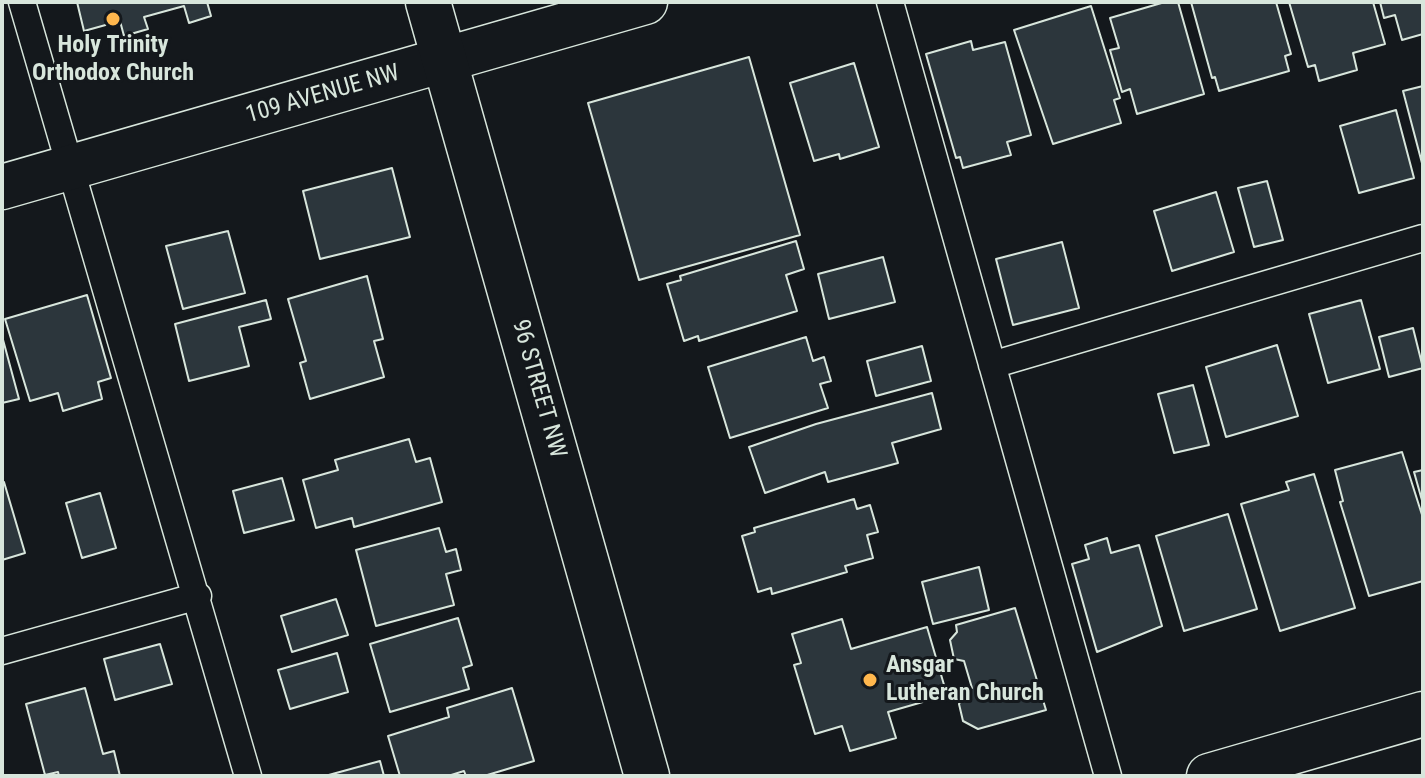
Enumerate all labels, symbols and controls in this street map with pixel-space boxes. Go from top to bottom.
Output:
marker: Holy Trinity Orthodox Church [104,10,122,28]
place label: Holy Trinity Orthodox Church [32,32,194,88]
street label: 109 AVENUE NW [243,59,403,131]
street label: 96 STREET NW [505,317,571,461]
place label: Ansgar Lutheran Church [886,652,1044,708]
marker: Ansgar Lutheran Church [861,671,879,689]

